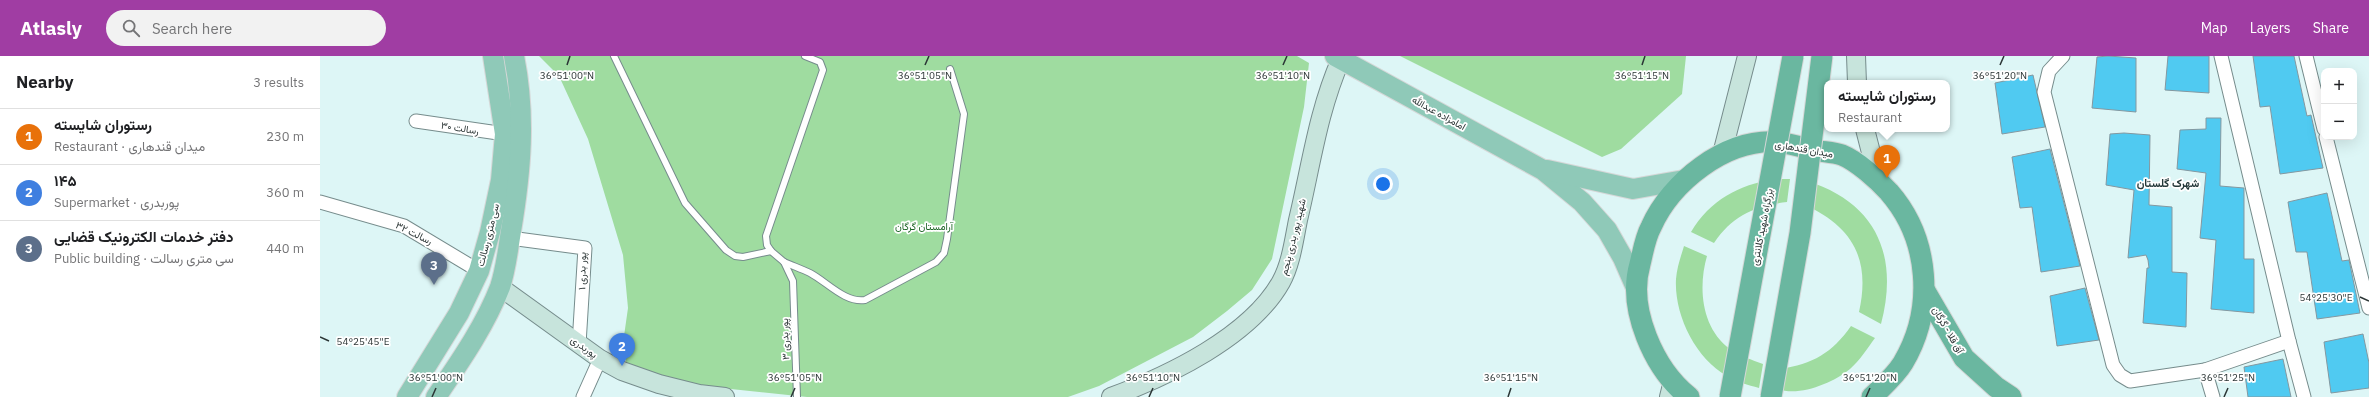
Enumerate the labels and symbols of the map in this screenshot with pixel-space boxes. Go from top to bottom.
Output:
text: 36°51'00"N [540,69,594,82]
text: 36°51'05"N [898,69,952,82]
text: 36°51'10"N [1256,69,1310,82]
text: 36°51'15"N [1615,69,1669,82]
text: 36°51'20"N [1973,69,2027,82]
street label: امامزاده عبدالله [1410,93,1468,133]
street label: ۳۰ رسالت [440,119,480,137]
street label: میدان قندهاری [1774,137,1834,161]
pin: 1 [1874,145,1900,178]
your location [1373,174,1393,194]
district label: شهرک گلستان [2137,176,2200,190]
street label: بزرگراه شهید کلانتری [1748,187,1776,267]
street label: شهید پور بدری پنجم [1277,197,1310,277]
street label: سی متری رسالت [474,202,502,268]
street label: ۳۲ رسالت [393,218,435,248]
park label: آرامستان گرگان [895,220,954,233]
pin: 3 [421,252,447,285]
street label: پور بدری ۱ [575,252,590,290]
text: 54°25'30"E [2299,291,2353,304]
street label: آق قلا - گرگان [1929,304,1967,356]
street label: پور بدری ۳ [778,318,793,360]
street label: پوربدری [567,333,600,362]
pin: 2 [609,333,635,366]
text: 54°25'45"E [336,335,390,348]
text: 36°51'00"N [409,371,463,384]
text: 36°51'05"N [768,371,822,384]
text: 36°51'10"N [1126,371,1180,384]
text: 36°51'15"N [1484,371,1538,384]
text: 36°51'20"N [1843,371,1897,384]
text: 36°51'25"N [2201,371,2255,384]

